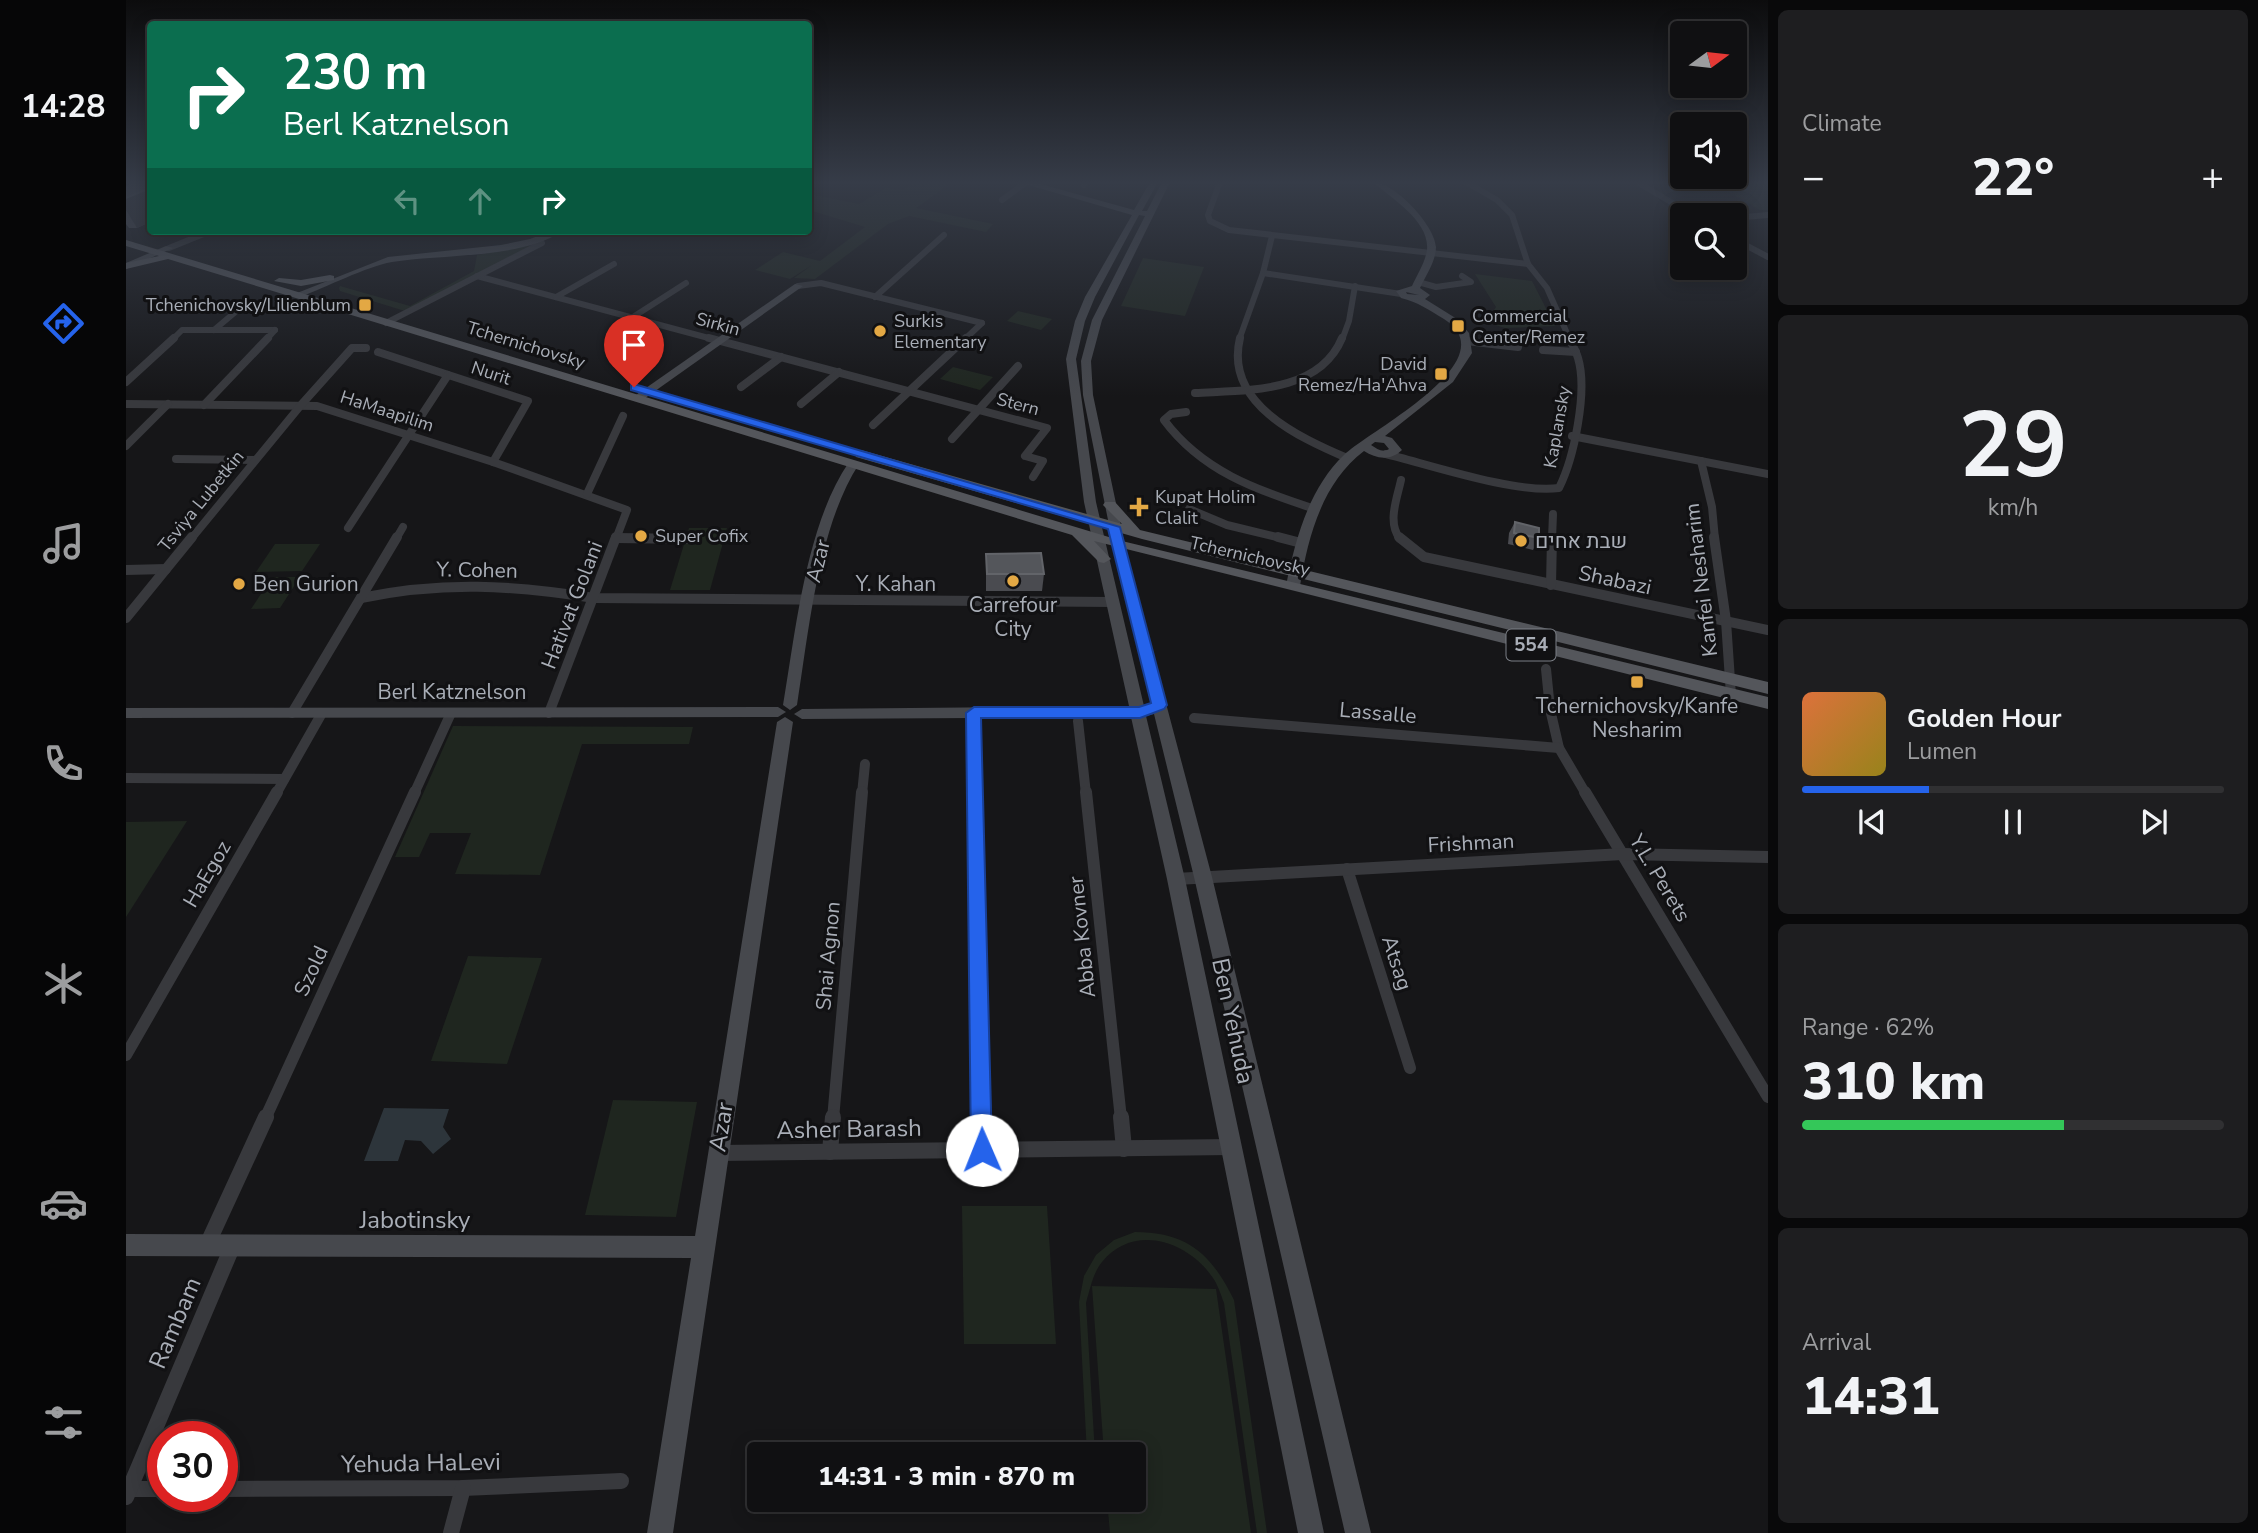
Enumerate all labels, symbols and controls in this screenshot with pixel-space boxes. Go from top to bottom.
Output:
north arrow [1670,21,1746,98]
map controls [1670,21,1747,280]
text: 230 m [283,39,427,106]
icon: right [168,49,259,140]
text: 14:28 [21,85,105,128]
text: Berl Katznelson [283,103,510,146]
text: Climate [1802,108,1882,139]
button: sound [1670,112,1747,189]
text: 22° [1972,142,2054,213]
text: − [1802,152,1825,203]
text: + [2201,152,2224,203]
icon: left [388,182,426,220]
icon: ahead [461,182,499,220]
icon: right [534,182,572,220]
button: search [1670,203,1747,280]
place label: Tchenichovsky/Lilienblum [146,293,351,317]
marker: Tchenichovsky/Lilienblum [357,297,373,313]
icon: directions [39,299,88,348]
place label: Commercial Center/Remez [1472,304,1585,349]
street label: Sirkin [693,307,743,341]
place label: Surkis Elementary [894,309,987,354]
pin [604,315,664,387]
street label: Tchernichovsky [464,316,589,375]
marker: Commercial Center/Remez [1450,318,1466,334]
marker: Surkis Elementary [872,323,888,339]
icon: arrive [615,326,653,364]
place label: David Remez/Ha'Ahva [1298,352,1427,397]
street label: Nurit [468,355,515,391]
marker: David Remez/Ha'Ahva [1433,366,1449,382]
street label: Kaplansky [1538,383,1576,470]
text: 29 [1958,384,2068,508]
street label: HaMaapilim [337,385,437,437]
street label: Stern [994,387,1042,421]
street label: Tsviya Lubetkin [153,445,249,557]
place label: Kupat Holim Clalit [1155,485,1256,530]
text: km/h [1988,492,2038,523]
marker: Kupat Holim Clalit [1129,497,1149,517]
street label: Kanfei Nesharim [1678,502,1724,658]
icon: music [39,519,88,568]
place label: Super Cofix [655,524,749,548]
place label: שבת אחים [1535,527,1627,555]
marker: Super Cofix [633,528,649,544]
street label: Tchernichovsky [1188,531,1313,582]
marker: שבת אחים [1513,533,1529,549]
street label: Azar [799,536,837,586]
street label: Hativat Golani [535,537,609,673]
street label: Y. Cohen [435,555,518,585]
street label: Shabazi [1576,559,1654,601]
place label: Ben Gurion [253,570,359,598]
street label: Y. Kahan [855,570,936,598]
marker: Carrefour City [1005,573,1021,589]
marker: Ben Gurion [231,576,247,592]
place label: Carrefour City [969,591,1058,643]
road number: 554 [1506,630,1556,660]
marker: Tchernichovsky/Kanfe Nesharim [1629,674,1645,690]
street label: Berl Katznelson [378,678,526,706]
place label: Tchernichovsky/Kanfe Nesharim [1536,692,1738,744]
street label: Lassalle [1338,696,1418,730]
text: Golden Hour [1907,701,2062,736]
text: Lumen [1907,736,1977,767]
icon: phone [39,739,88,788]
icon: previous [1853,803,1891,841]
icon: pause [1994,803,2032,841]
icon: next [2135,803,2173,841]
street label: Frishman [1427,827,1515,859]
street label: Y.L. Perets [1622,828,1697,927]
street label: HaEgoz [177,835,237,913]
street label: Abba Kovner [1062,874,1102,999]
street label: Shai Agnon [809,900,847,1012]
street label: Atsag [1375,932,1419,994]
street label: Szold [287,941,335,1001]
street label: Ben Yehuda [1204,955,1262,1087]
icon: climate [39,959,88,1008]
text: Range · 62% [1802,1012,1934,1043]
text: 310 km [1802,1046,1985,1117]
street label: Azar [701,1100,741,1154]
street label: Asher Barash [776,1112,922,1146]
position arrow [945,1113,1019,1187]
icon: car [39,1179,88,1228]
street label: Jabotinsky [359,1204,471,1236]
street label: Rambam [141,1272,209,1374]
text: Arrival [1802,1327,1871,1358]
text: 14:31 [1802,1361,1940,1432]
icon: filters [39,1398,88,1447]
speed limit sign: 30 [147,1421,238,1512]
street label: Yehuda HaLevi [340,1446,501,1480]
text: 14:31 · 3 min · 870 m [818,1459,1075,1494]

